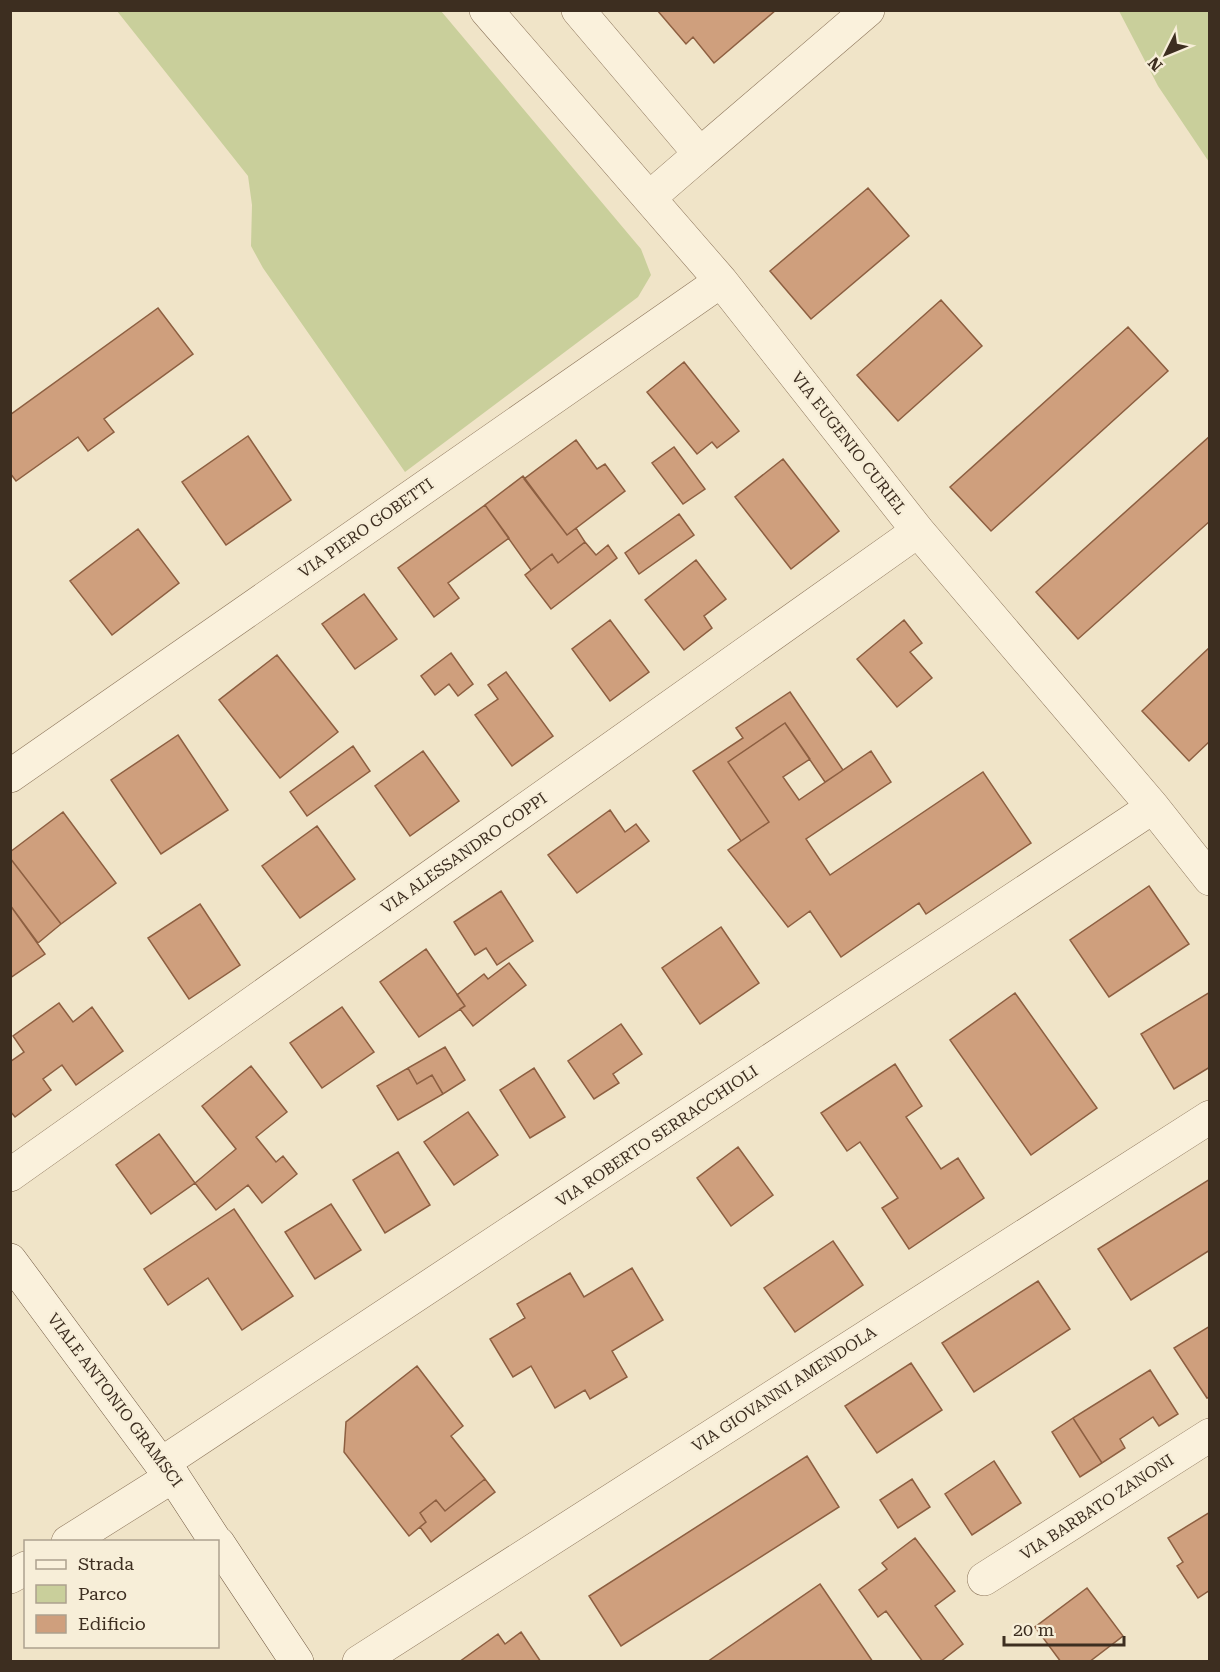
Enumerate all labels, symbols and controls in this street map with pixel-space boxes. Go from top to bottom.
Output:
north arrow [1136,24,1196,84]
text: N [1144,53,1167,75]
street label: VIA EUGENIO CURIEL [788,368,911,518]
street label: VIA PIERO GOBETTI [295,474,437,582]
street label: VIA ALESSANDRO COPPI [377,788,551,918]
street label: VIA ROBERTO SERRACCHIOLI [552,1061,762,1211]
street label: VIALE ANTONIO GRAMSCI [43,1309,187,1491]
street label: VIA GIOVANNI AMENDOLA [688,1322,880,1456]
street label: VIA BARBATO ZANONI [1017,1450,1177,1564]
legend [24,1540,219,1648]
text: Strada [78,1553,134,1574]
text: Parco [78,1583,127,1604]
scale bar [1004,1609,1124,1647]
text: Edificio [78,1613,146,1634]
text: 20 m [1013,1619,1054,1640]

